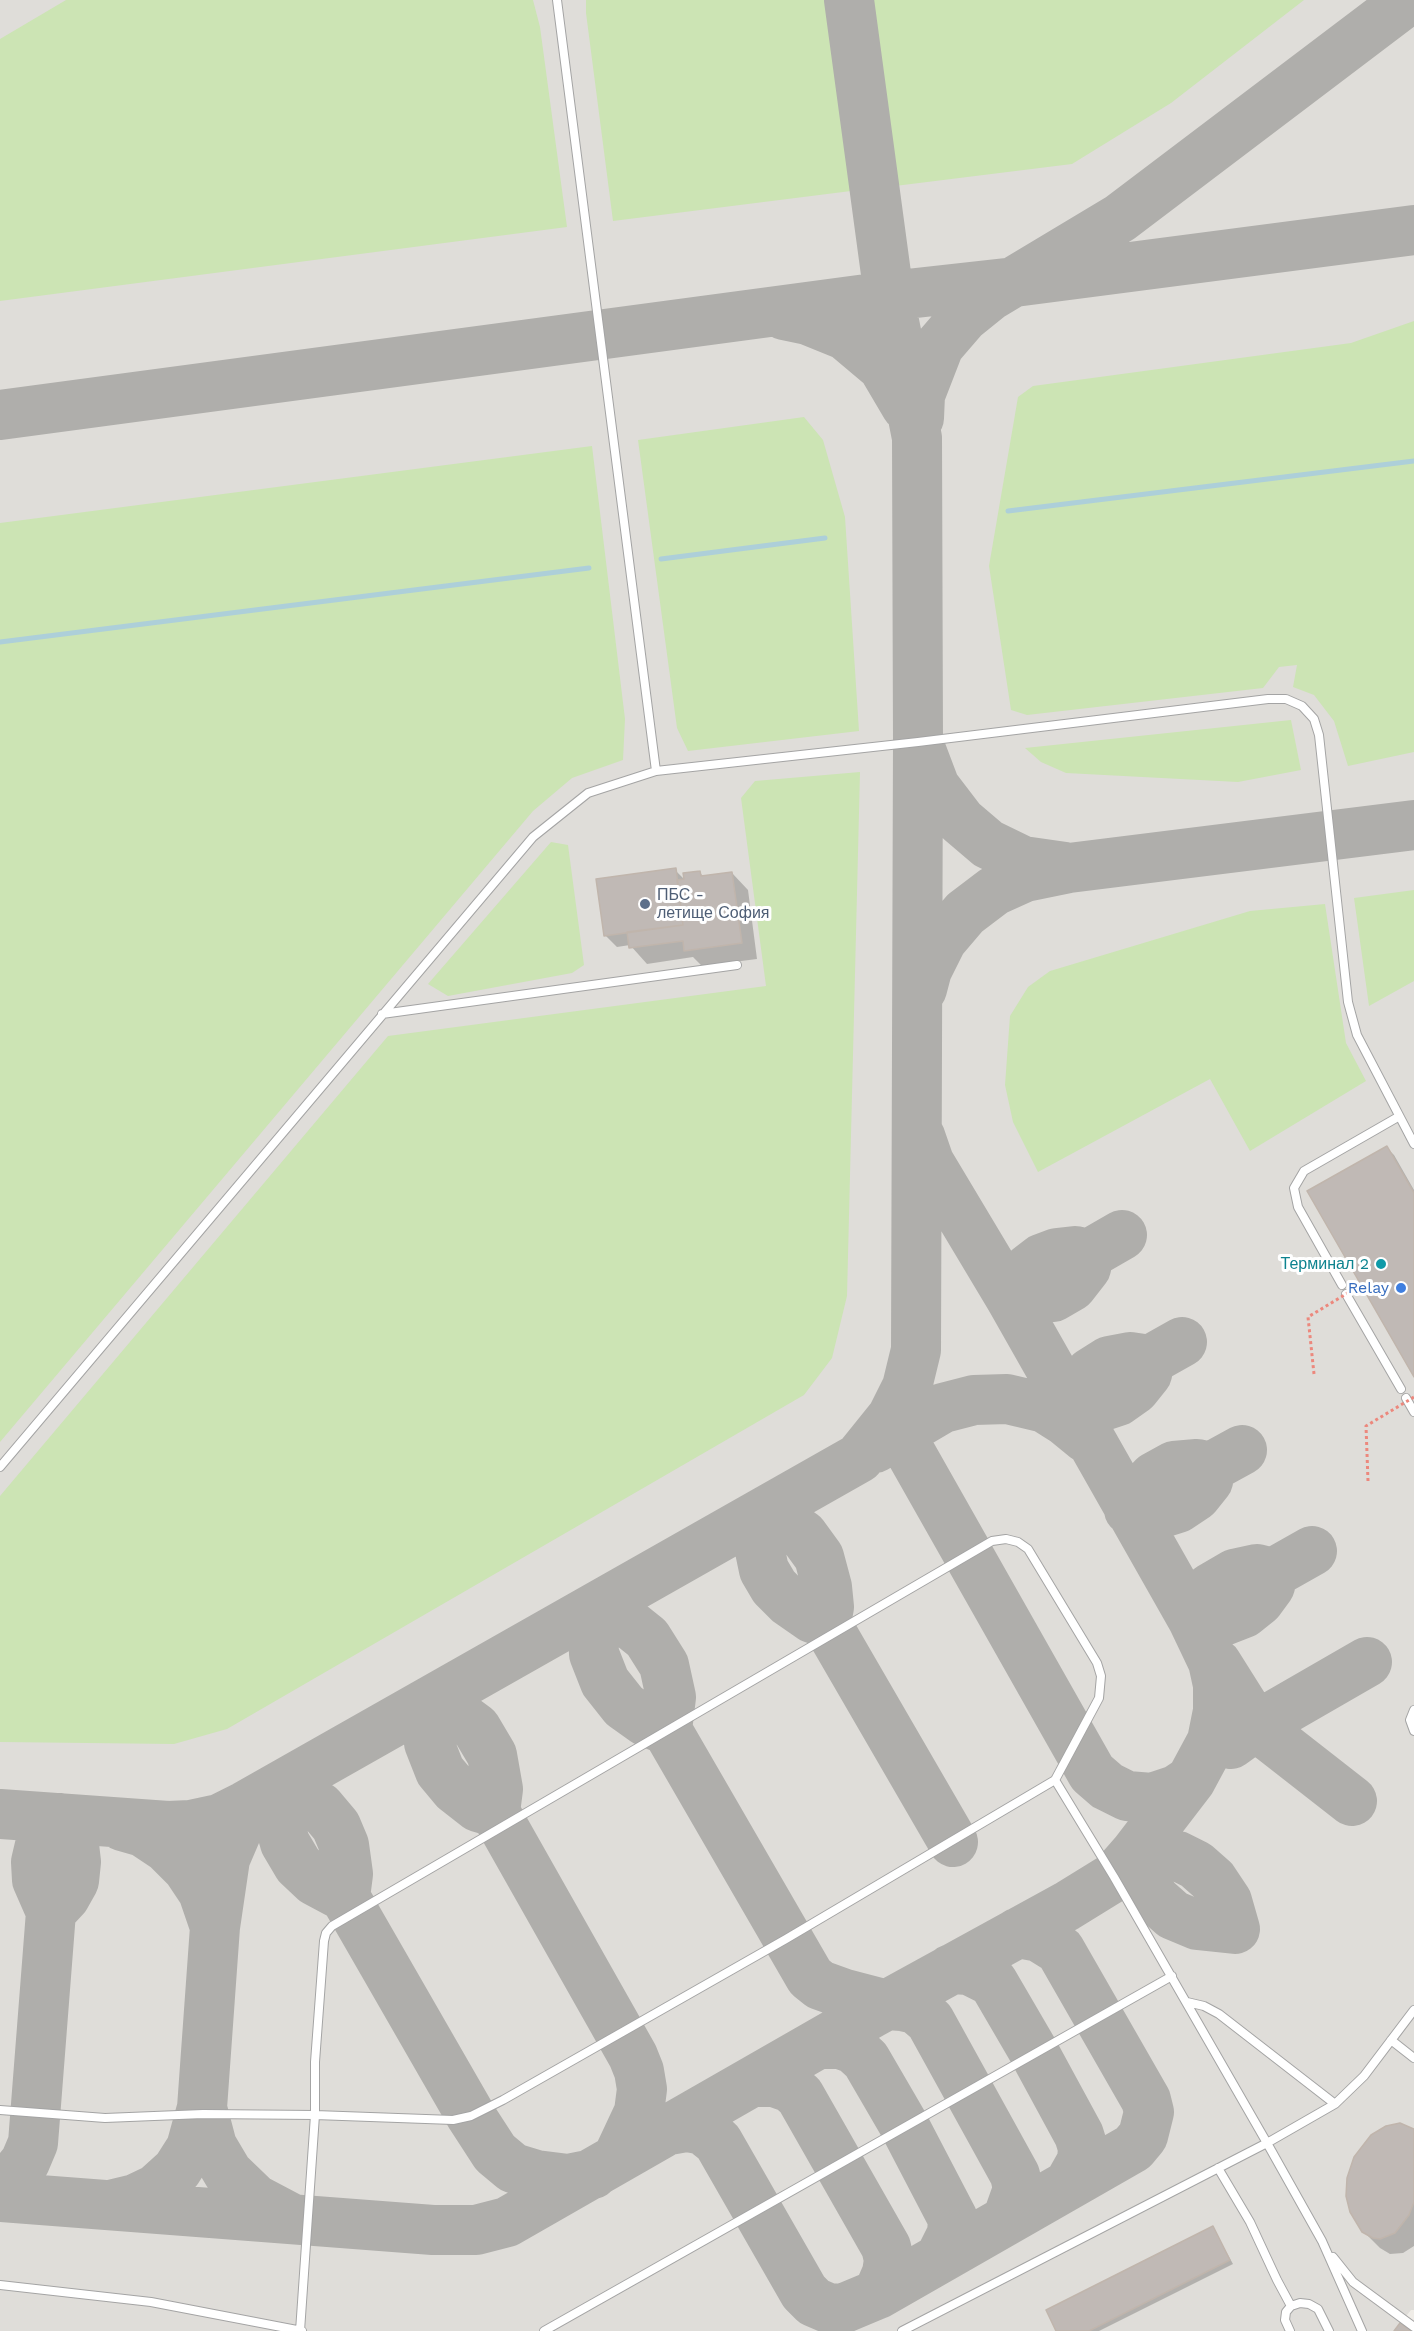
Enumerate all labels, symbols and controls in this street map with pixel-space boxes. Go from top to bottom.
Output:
place label: ПБС - летище София [657,885,770,923]
marker: ПБС - летище София [638,897,652,911]
place label: Терминал 2 [1281,1254,1369,1274]
marker: Терминал 2 [1374,1257,1388,1271]
place label: Relay [1348,1278,1389,1298]
marker: Relay [1394,1281,1408,1295]

